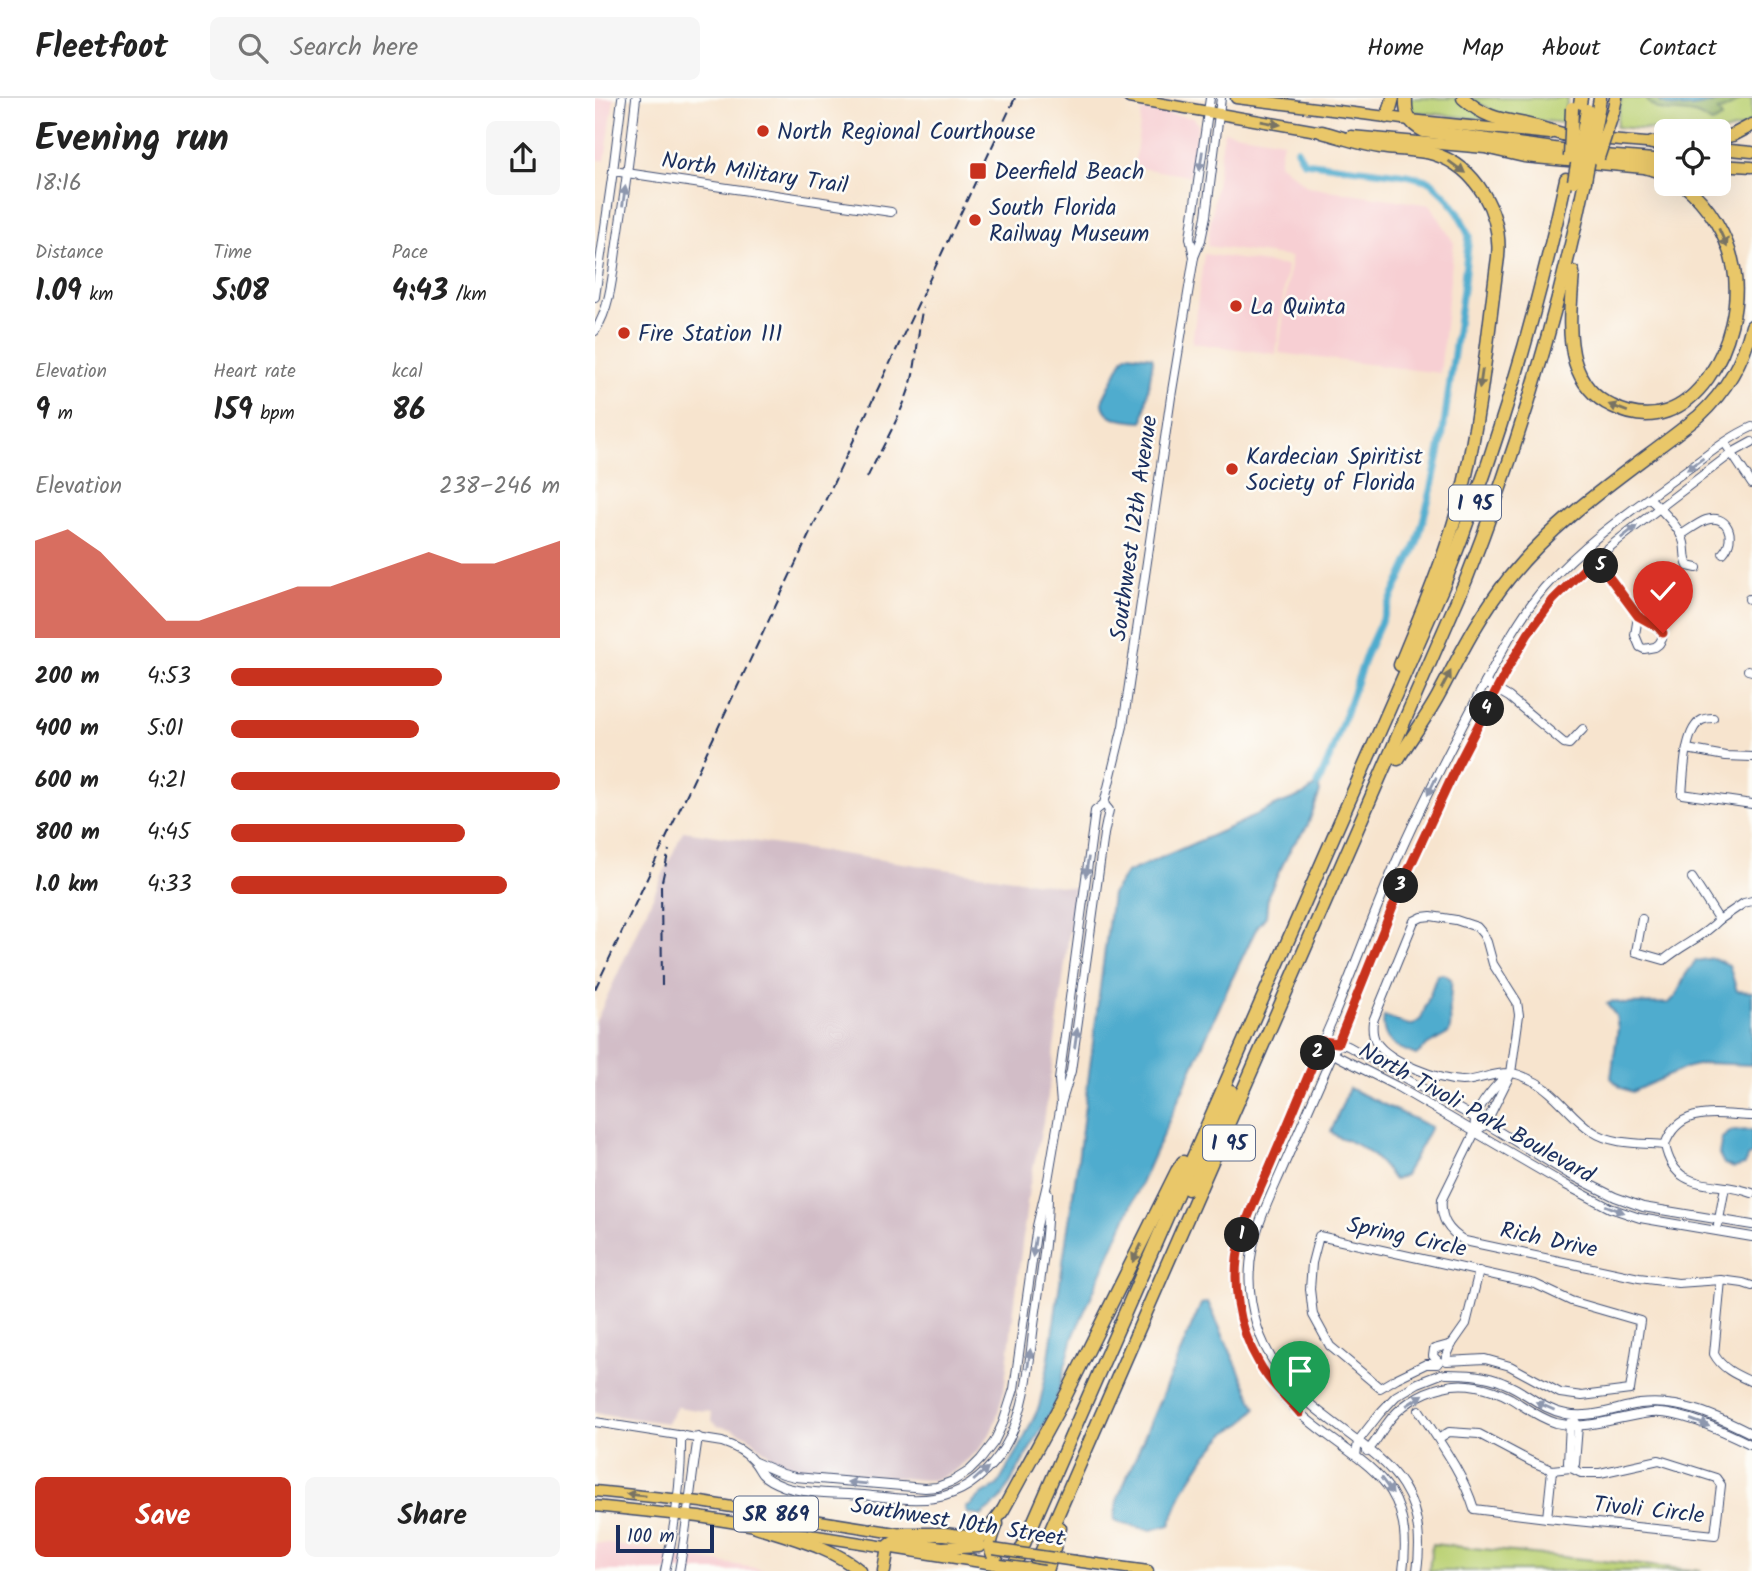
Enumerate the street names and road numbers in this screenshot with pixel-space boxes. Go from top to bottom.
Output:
street label: North Military Trail [659,143,851,205]
street label: Southwest 12th Avenue [1101,413,1169,643]
road number: I 95 [1449,486,1501,520]
street label: North Tivoli Park Boulevard [1351,1034,1601,1194]
road number: I 95 [1203,1126,1255,1160]
street label: Spring Circle [1343,1208,1470,1268]
street label: Rich Drive [1497,1213,1601,1269]
street label: Tivoli Circle [1592,1487,1706,1535]
street label: Southwest 10th Street [848,1488,1068,1558]
road number: SR 869 [734,1496,818,1532]

